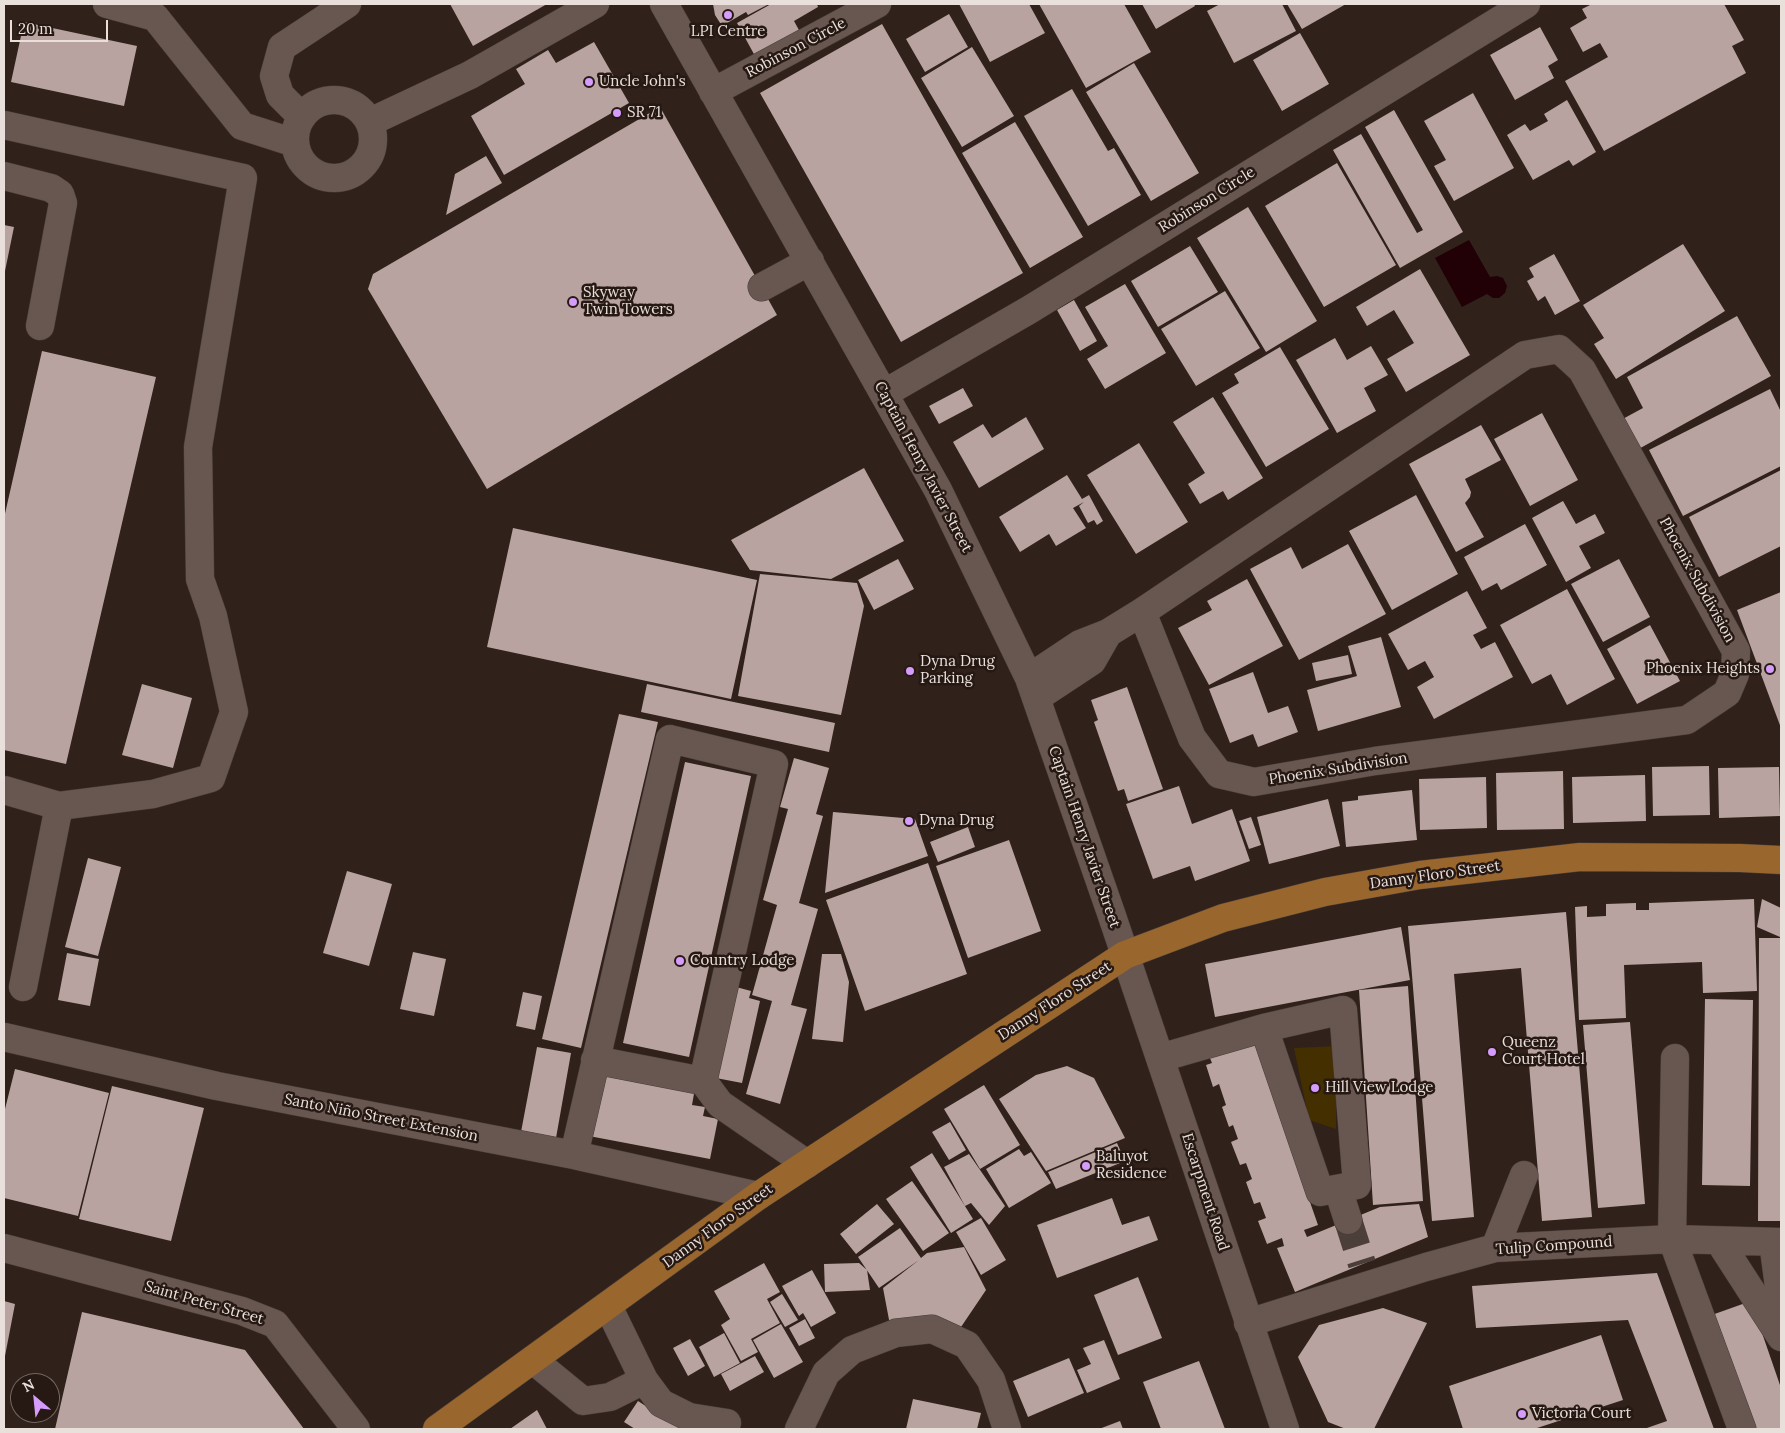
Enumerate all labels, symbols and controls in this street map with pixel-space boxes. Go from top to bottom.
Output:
marker: LPI Centre [722,9,734,21]
scale bar [12,10,110,42]
street label: Robinson Circle [743,14,849,82]
text: 20 m [18,19,53,38]
place label: LPI Centre [691,23,765,41]
place label: Uncle John's [599,73,686,91]
marker: Uncle John's [583,76,595,88]
place label: SR 71 [627,104,661,122]
marker: SR 71 [611,107,623,119]
street label: Robinson Circle [1156,163,1258,237]
place label: Skyway Twin Towers [583,284,673,319]
marker: Skyway Twin Towers [567,296,579,308]
street label: Captain Henry Javier Street [870,378,976,556]
street label: Phoenix Subdivision [1655,514,1739,646]
place label: Dyna Drug Parking [920,653,995,688]
place label: Phoenix Heights [1646,660,1760,678]
marker: Phoenix Heights [1764,663,1776,675]
marker: Dyna Drug Parking [904,665,916,677]
street label: Captain Henry Javier Street [1044,744,1124,930]
street label: Phoenix Subdivision [1267,749,1409,789]
place label: Dyna Drug [919,812,994,830]
marker: Dyna Drug [903,815,915,827]
street label: Danny Floro Street [1369,857,1501,893]
place label: Country Lodge [690,952,794,970]
marker: Country Lodge [674,955,686,967]
street label: Danny Floro Street [995,958,1115,1044]
place label: Queenz Court Hotel [1502,1034,1585,1069]
marker: Queenz Court Hotel [1486,1046,1498,1058]
place label: Hill View Lodge [1325,1079,1433,1097]
marker: Hill View Lodge [1309,1082,1321,1094]
street label: Santo Niño Street Extension [283,1090,479,1146]
street label: Escarpment Road [1178,1131,1232,1253]
place label: Baluyot Residence [1096,1148,1167,1183]
marker: Baluyot Residence [1080,1160,1092,1172]
street label: Danny Floro Street [660,1180,776,1272]
street label: Tulip Compound [1495,1233,1613,1259]
street label: Saint Peter Street [142,1277,266,1329]
north arrow [10,1373,60,1423]
text: N [19,1375,37,1396]
place label: Victoria Court [1532,1405,1631,1423]
marker: Victoria Court [1516,1408,1528,1420]

